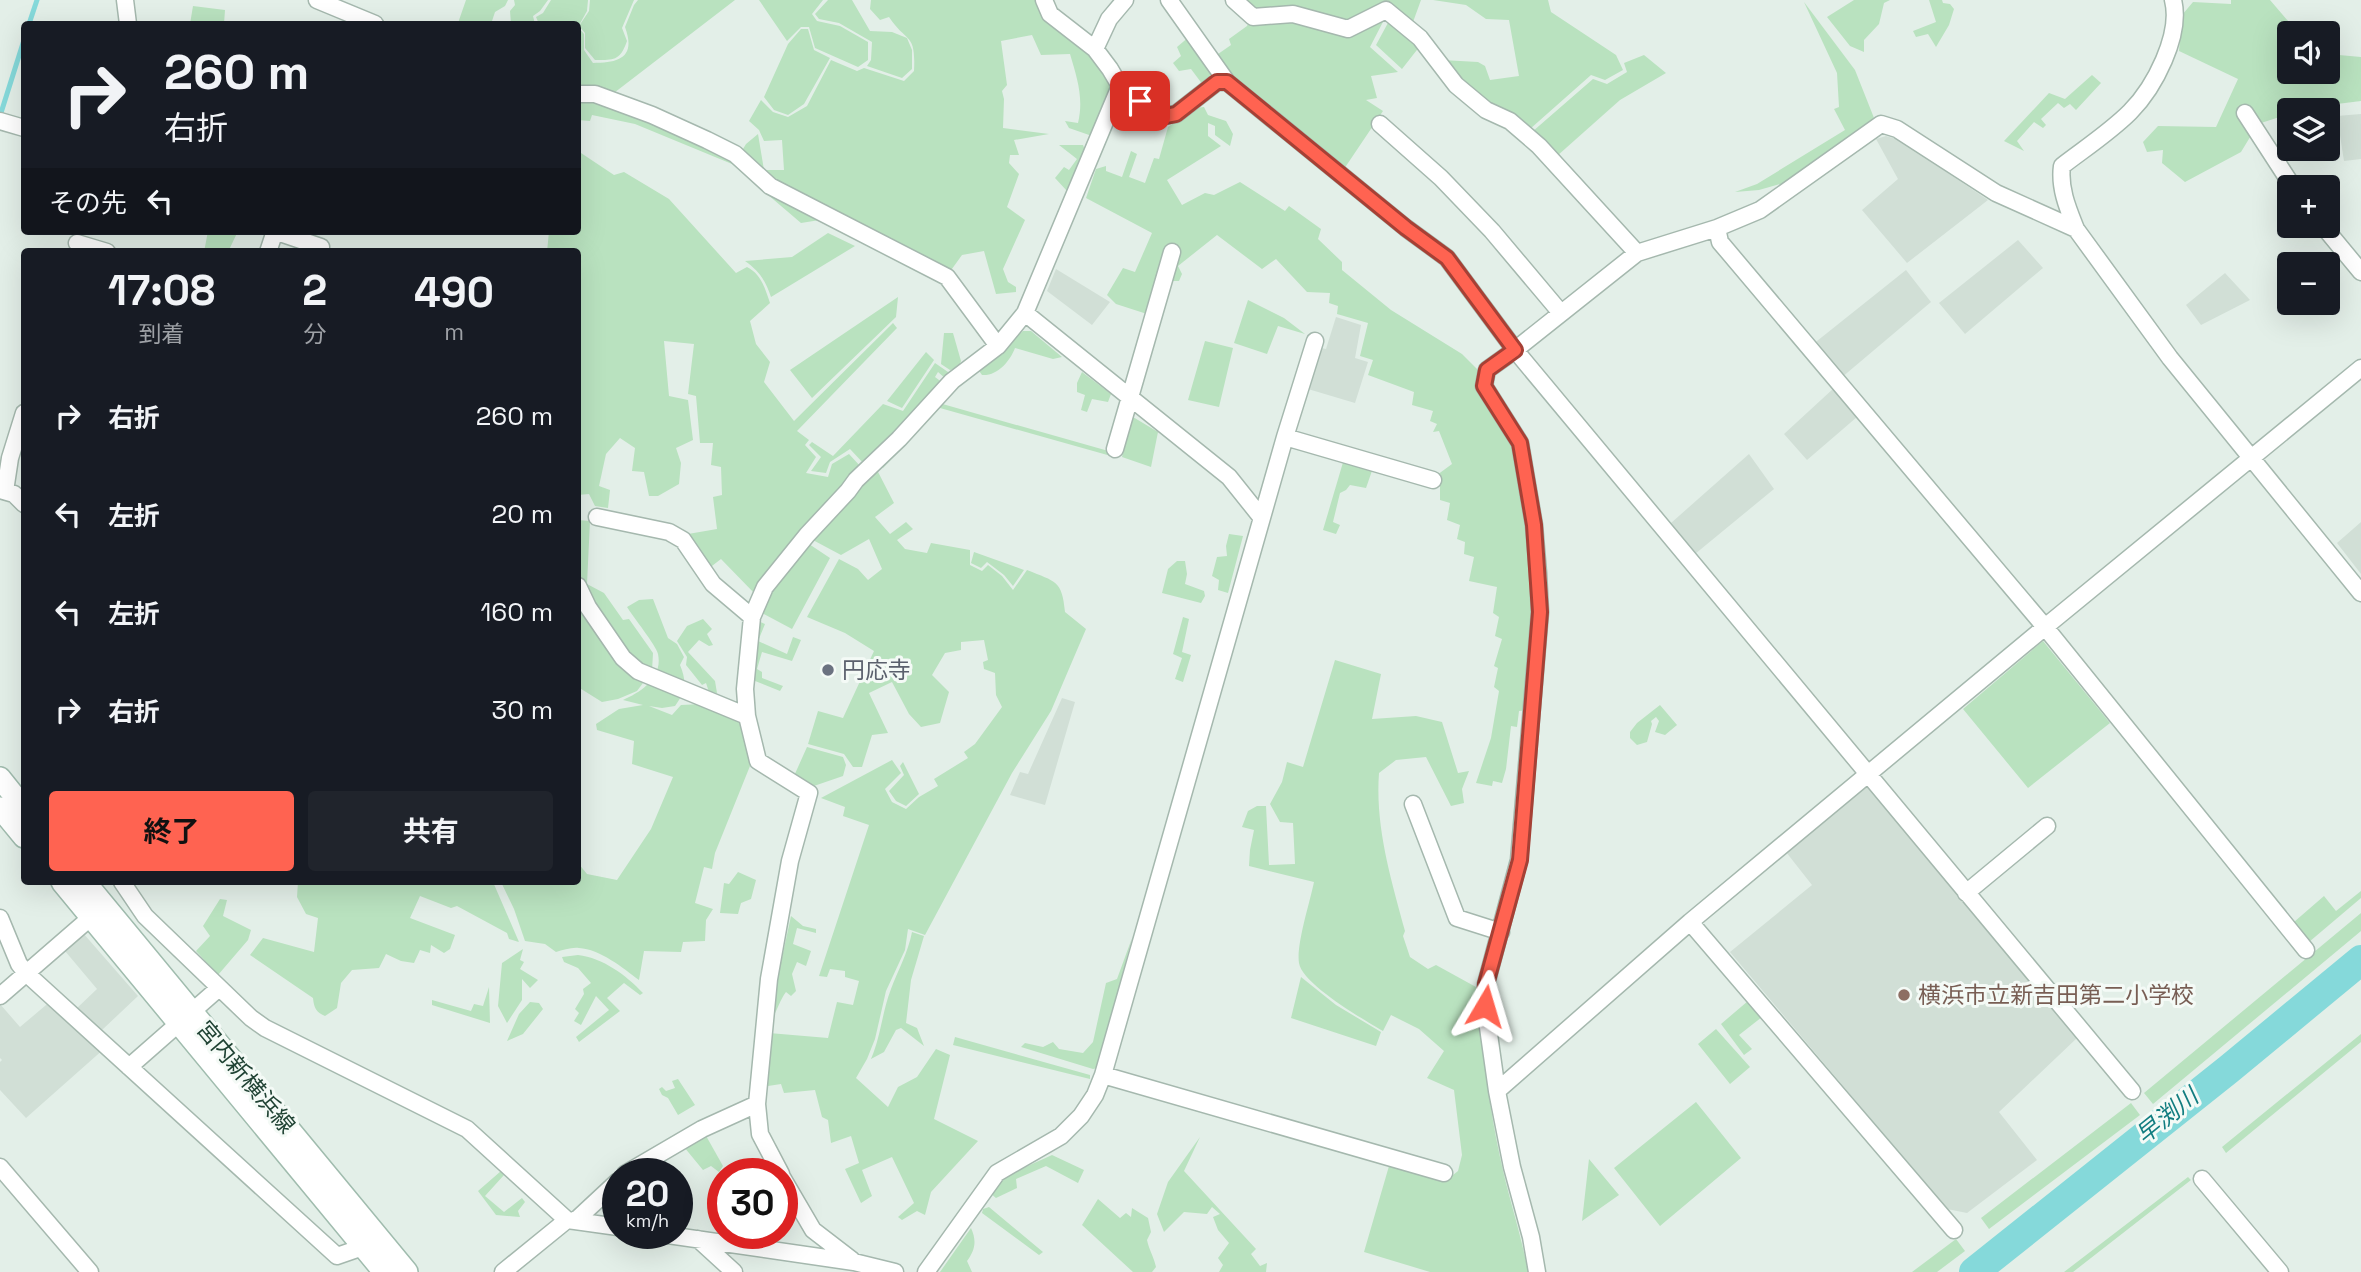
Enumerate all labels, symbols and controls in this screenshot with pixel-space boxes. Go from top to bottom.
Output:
map controls [2277,21,2340,315]
button: sound [2277,21,2340,84]
text: 260 m [164,41,309,103]
icon: right [49,49,140,140]
pin [1110,71,1170,131]
icon: arrive [1121,82,1159,120]
button: layers [2277,98,2340,161]
text: 右折 [164,108,228,148]
button: + [2277,175,2340,238]
icon: left [141,182,179,220]
text: その先 [49,186,127,220]
button: − [2277,252,2340,315]
text: 17:08 [108,264,215,317]
text: 2 [302,264,327,317]
text: 490 [414,266,494,319]
text: m [444,317,464,347]
text: 到着 [139,319,185,349]
text: 分 [303,319,326,349]
icon: right [49,397,87,435]
text: 260 m [476,399,553,433]
text: 右折 [108,401,160,435]
icon: left [49,495,87,533]
text: 20 m [492,497,553,531]
text: 左折 [108,499,160,533]
icon: left [49,593,87,631]
text: 160 m [481,595,553,629]
text: 左折 [108,597,160,631]
place label: 円応寺 [842,655,911,685]
marker: 円応寺 [820,662,836,678]
icon: right [49,691,87,729]
text: 30 m [492,693,553,727]
text: 右折 [108,695,160,729]
button: 終了 [49,791,294,871]
button: 共有 [308,791,553,871]
position arrow [1448,969,1522,1043]
place label: 横浜市立新吉田第二小学校 [1918,980,2194,1010]
marker: 横浜市立新吉田第二小学校 [1896,987,1912,1003]
street label: 宮内新横浜線 [190,1015,302,1139]
water label: 早渕川 [2129,1079,2207,1150]
speed limit sign: 30 [707,1158,798,1249]
text: 20 [626,1172,669,1216]
text: km/h [626,1209,669,1232]

